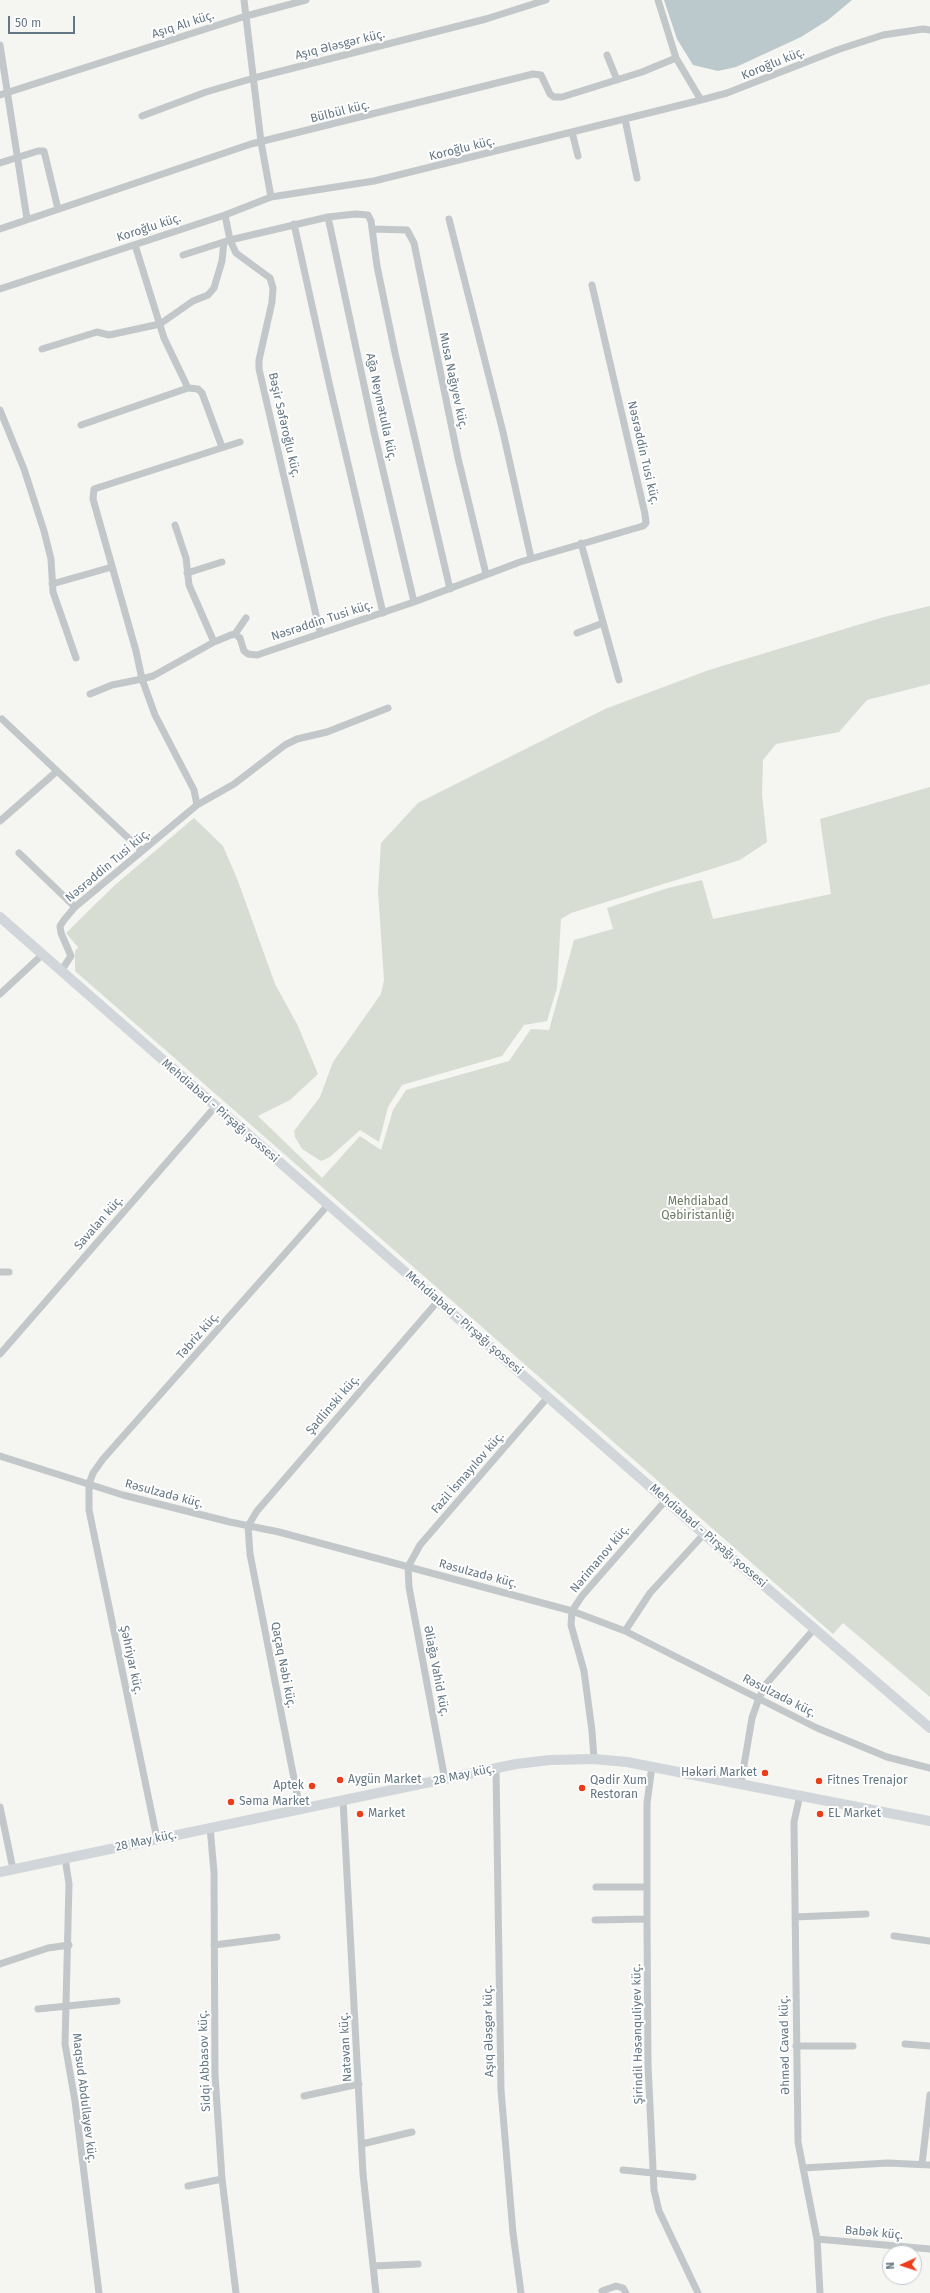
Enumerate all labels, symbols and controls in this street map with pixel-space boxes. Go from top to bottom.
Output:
scale bar [10,8,77,34]
street label: Aşıq Alı küç. [150,8,216,42]
text: 50 m [15,16,41,30]
street label: Aşıq Ələsgər küç. [294,27,386,63]
street label: Koroğlu küç. [739,45,807,83]
street label: Bülbül küç. [309,98,371,126]
street label: Koroğlu küç. [428,134,496,164]
street label: Koroğlu küç. [115,211,183,245]
street label: Musa Nağıyev küç. [436,331,470,431]
street label: Ağa Neymətulla küç. [363,352,399,462]
street label: Bəşir Səfəroğlu küç. [265,371,303,479]
street label: Nəsrəddin Tusi küç. [624,400,662,506]
street label: Nəsrəddin Tusi küç. [269,598,375,644]
street label: Nəsrəddin Tusi küç. [63,826,153,906]
street label: Mehdiabad - Pirşağı şossesi [158,1056,282,1166]
street label: Savalan küç. [72,1193,126,1253]
park label: Mehdiabad Qəbiristanlığı [661,1195,735,1223]
street label: Mehdiabad - Pirşağı şossesi [402,1268,526,1378]
street label: Təbriz küç. [174,1310,222,1362]
street label: Şadlinski küç. [303,1372,363,1438]
street label: Fazil İsmayılov küç. [429,1429,507,1517]
street label: Rəsulzadə küç. [123,1477,205,1511]
street label: Mehdiabad - Pirşağı şossesi [646,1481,770,1591]
street label: Nərimanov küç. [567,1522,633,1596]
street label: Rəsulzadə küç. [437,1557,519,1591]
street label: Qaçaq Nəbi küç. [268,1621,298,1709]
street label: Şəhriyar küç. [117,1624,145,1696]
street label: Əliağa Vahid küç. [420,1624,452,1718]
street label: Rəsulzadə küç. [740,1671,818,1721]
street label: 28 May küç. [432,1761,496,1789]
place label: Həkəri Market [681,1766,757,1780]
marker: Həkəri Market [760,1768,770,1778]
place label: Aygün Market [348,1773,421,1787]
place label: Qədir Xum Restoran [590,1774,647,1802]
place label: Fitnes Trenajor [827,1774,908,1788]
marker: Aygün Market [335,1775,345,1785]
marker: Fitnes Trenajor [814,1776,824,1786]
place label: Aptek [273,1779,304,1793]
marker: Aptek [307,1781,317,1791]
marker: Qədir Xum Restoran [577,1783,587,1793]
place label: Səma Market [239,1795,310,1809]
marker: Səma Market [226,1797,236,1807]
place label: Market [368,1807,405,1821]
place label: EL Market [828,1807,881,1821]
marker: Market [355,1809,365,1819]
marker: EL Market [815,1809,825,1819]
street label: 28 May küç. [114,1827,178,1855]
street label: Şirindil Həsənquliyev küç. [630,1964,646,2104]
street label: Aşıq Ələsgər küç. [481,1985,497,2077]
street label: Əhməd Cavad küç. [777,1995,793,2095]
street label: Sidqi Abbasov küç. [196,2010,214,2112]
street label: Natəvan küç. [337,2012,355,2082]
street label: Maqsud Abdullayev küç. [69,2032,99,2164]
street label: Babək küç. [844,2223,904,2243]
north arrow [882,2245,922,2285]
text: N [884,2262,897,2270]

